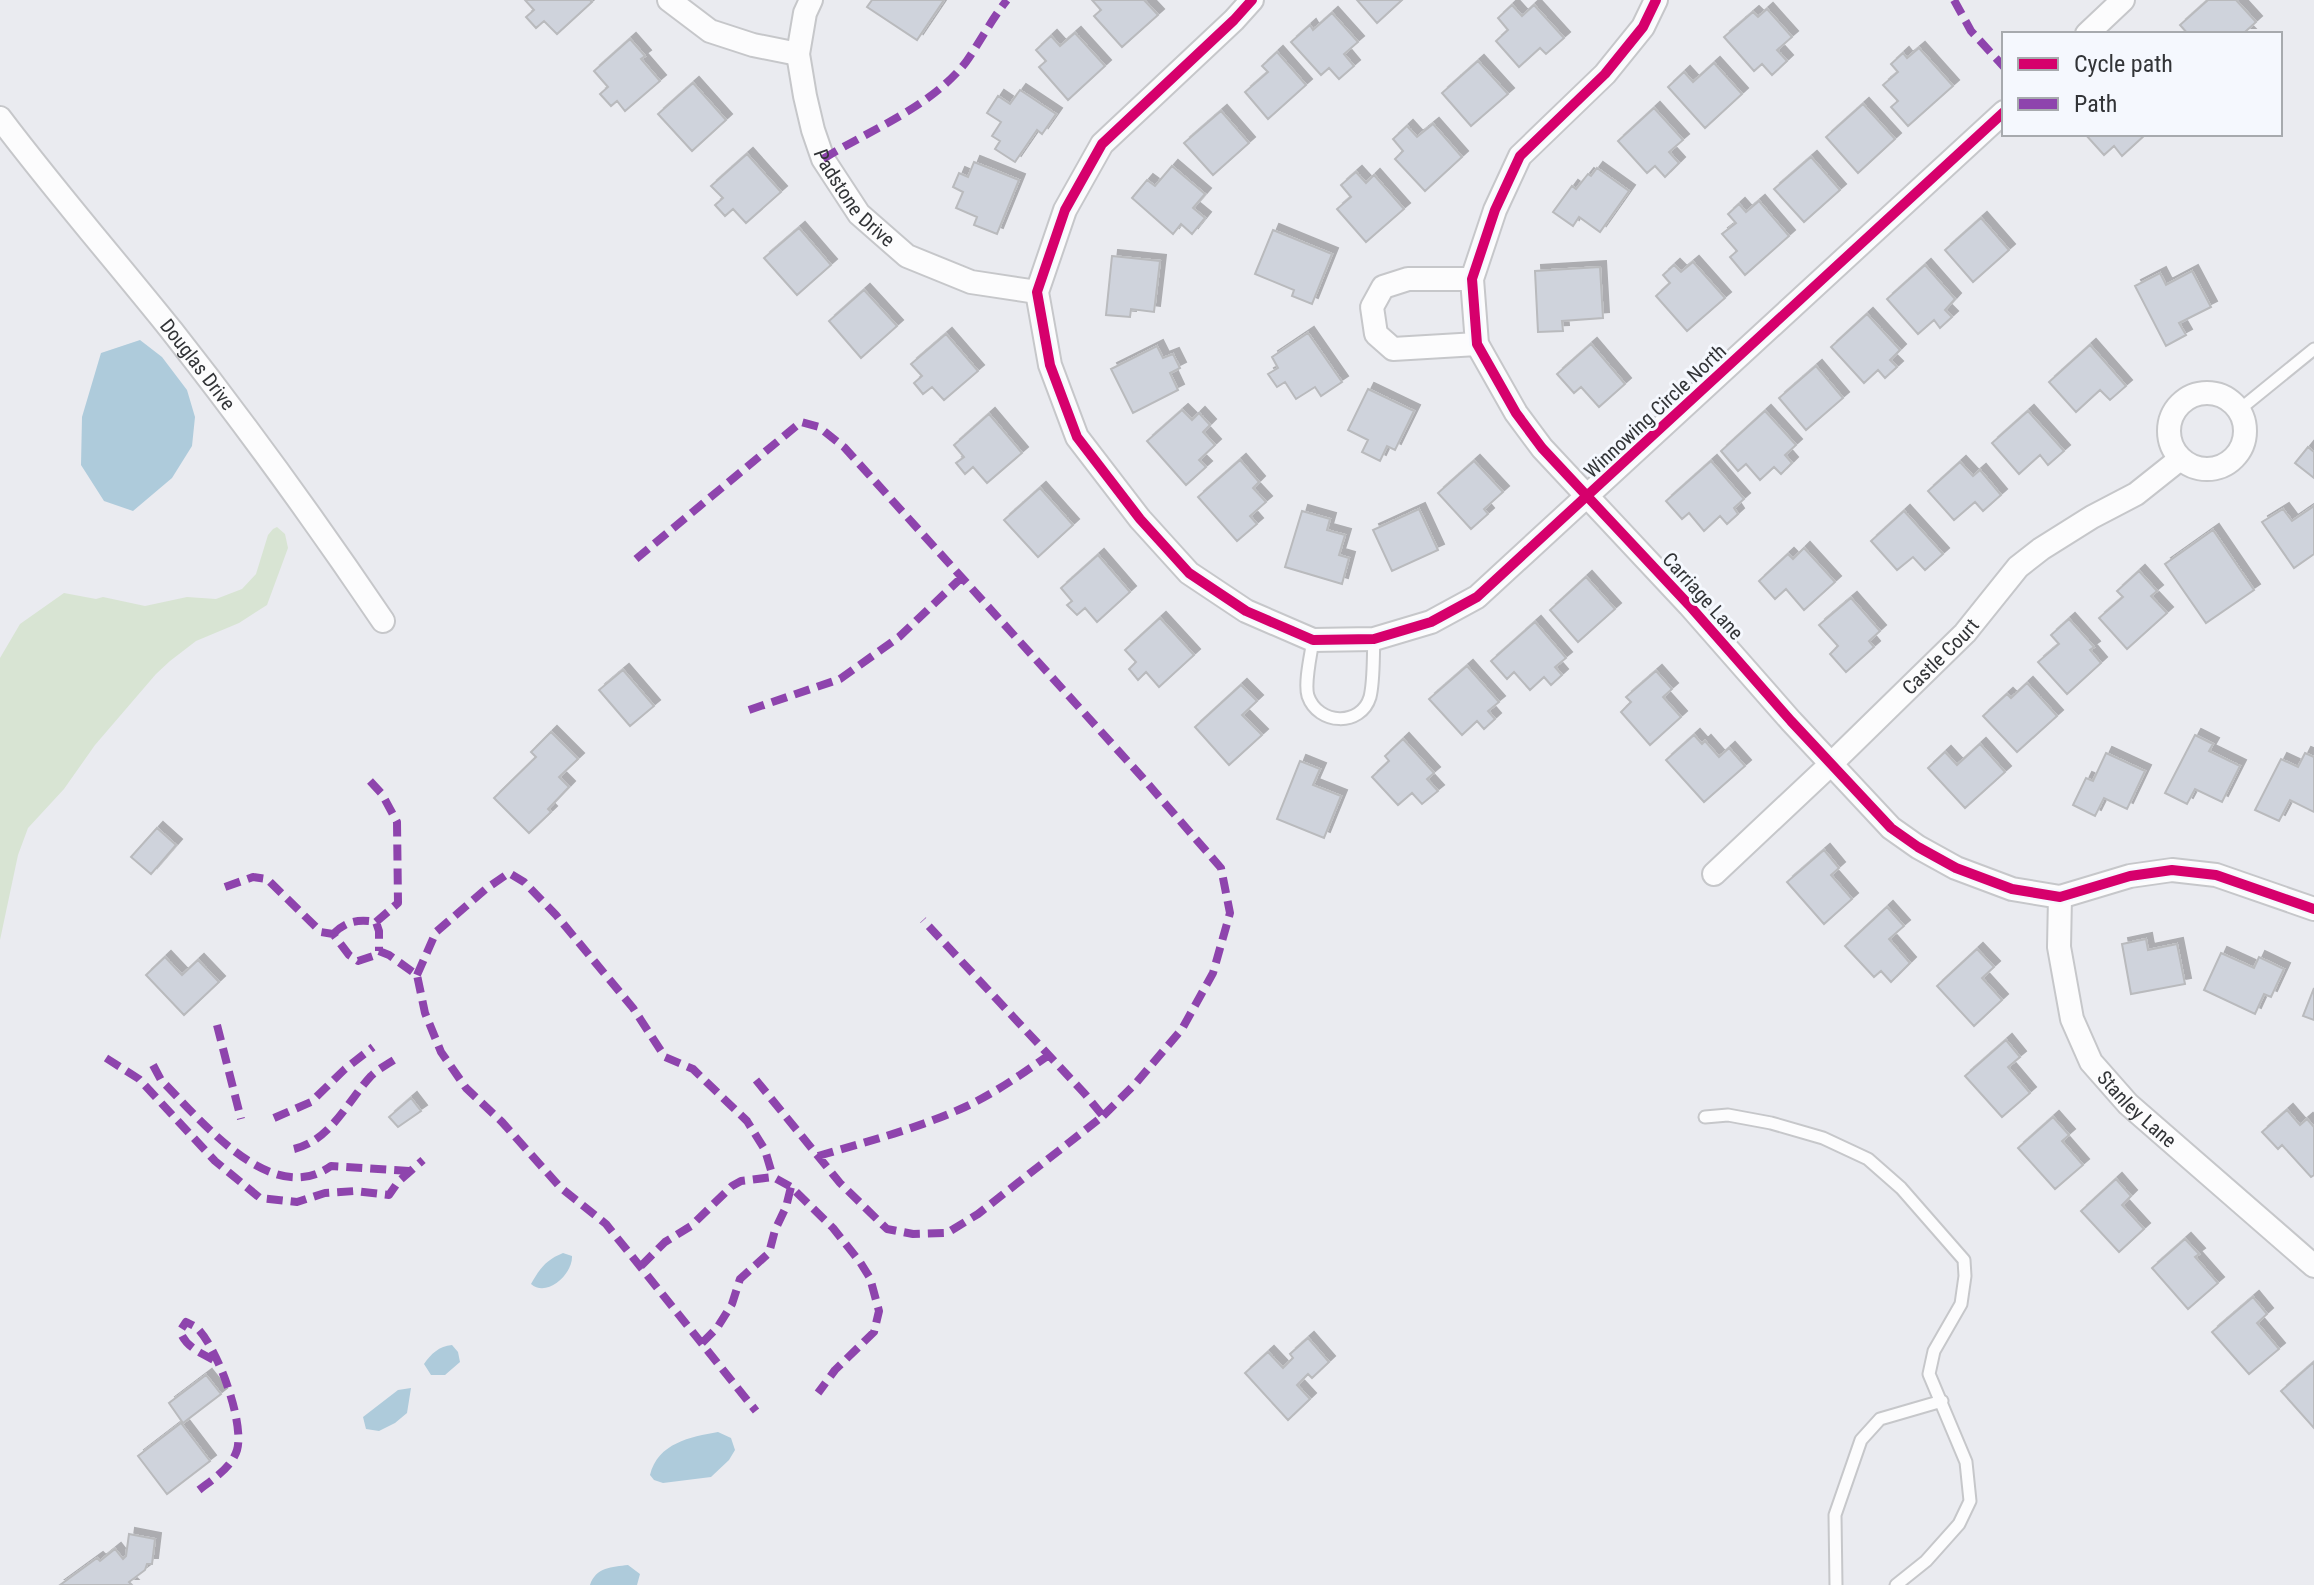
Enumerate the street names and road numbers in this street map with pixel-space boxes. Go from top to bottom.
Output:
street label: Padstone Drive [809,146,900,252]
street label: Douglas Drive [155,314,241,415]
street label: Winnowing Circle North [1579,339,1731,483]
street label: Carriage Lane [1658,547,1748,645]
street label: Castle Court [1897,614,1984,700]
street label: Stanley Lane [2092,1066,2181,1153]

